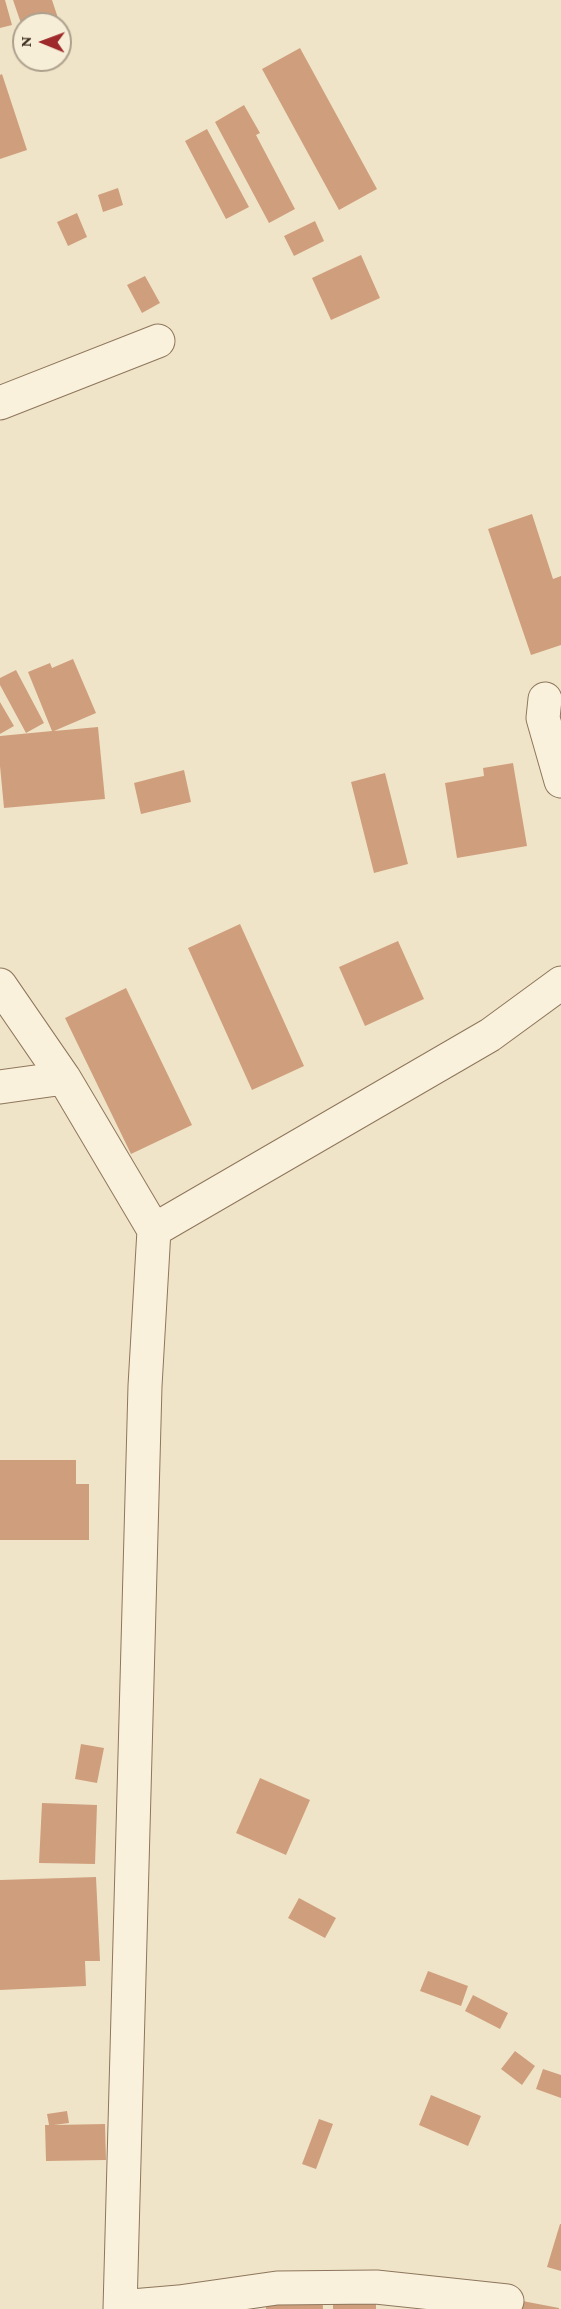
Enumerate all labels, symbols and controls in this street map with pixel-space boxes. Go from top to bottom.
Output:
north arrow [12,12,72,72]
text: N [17,36,34,47]

